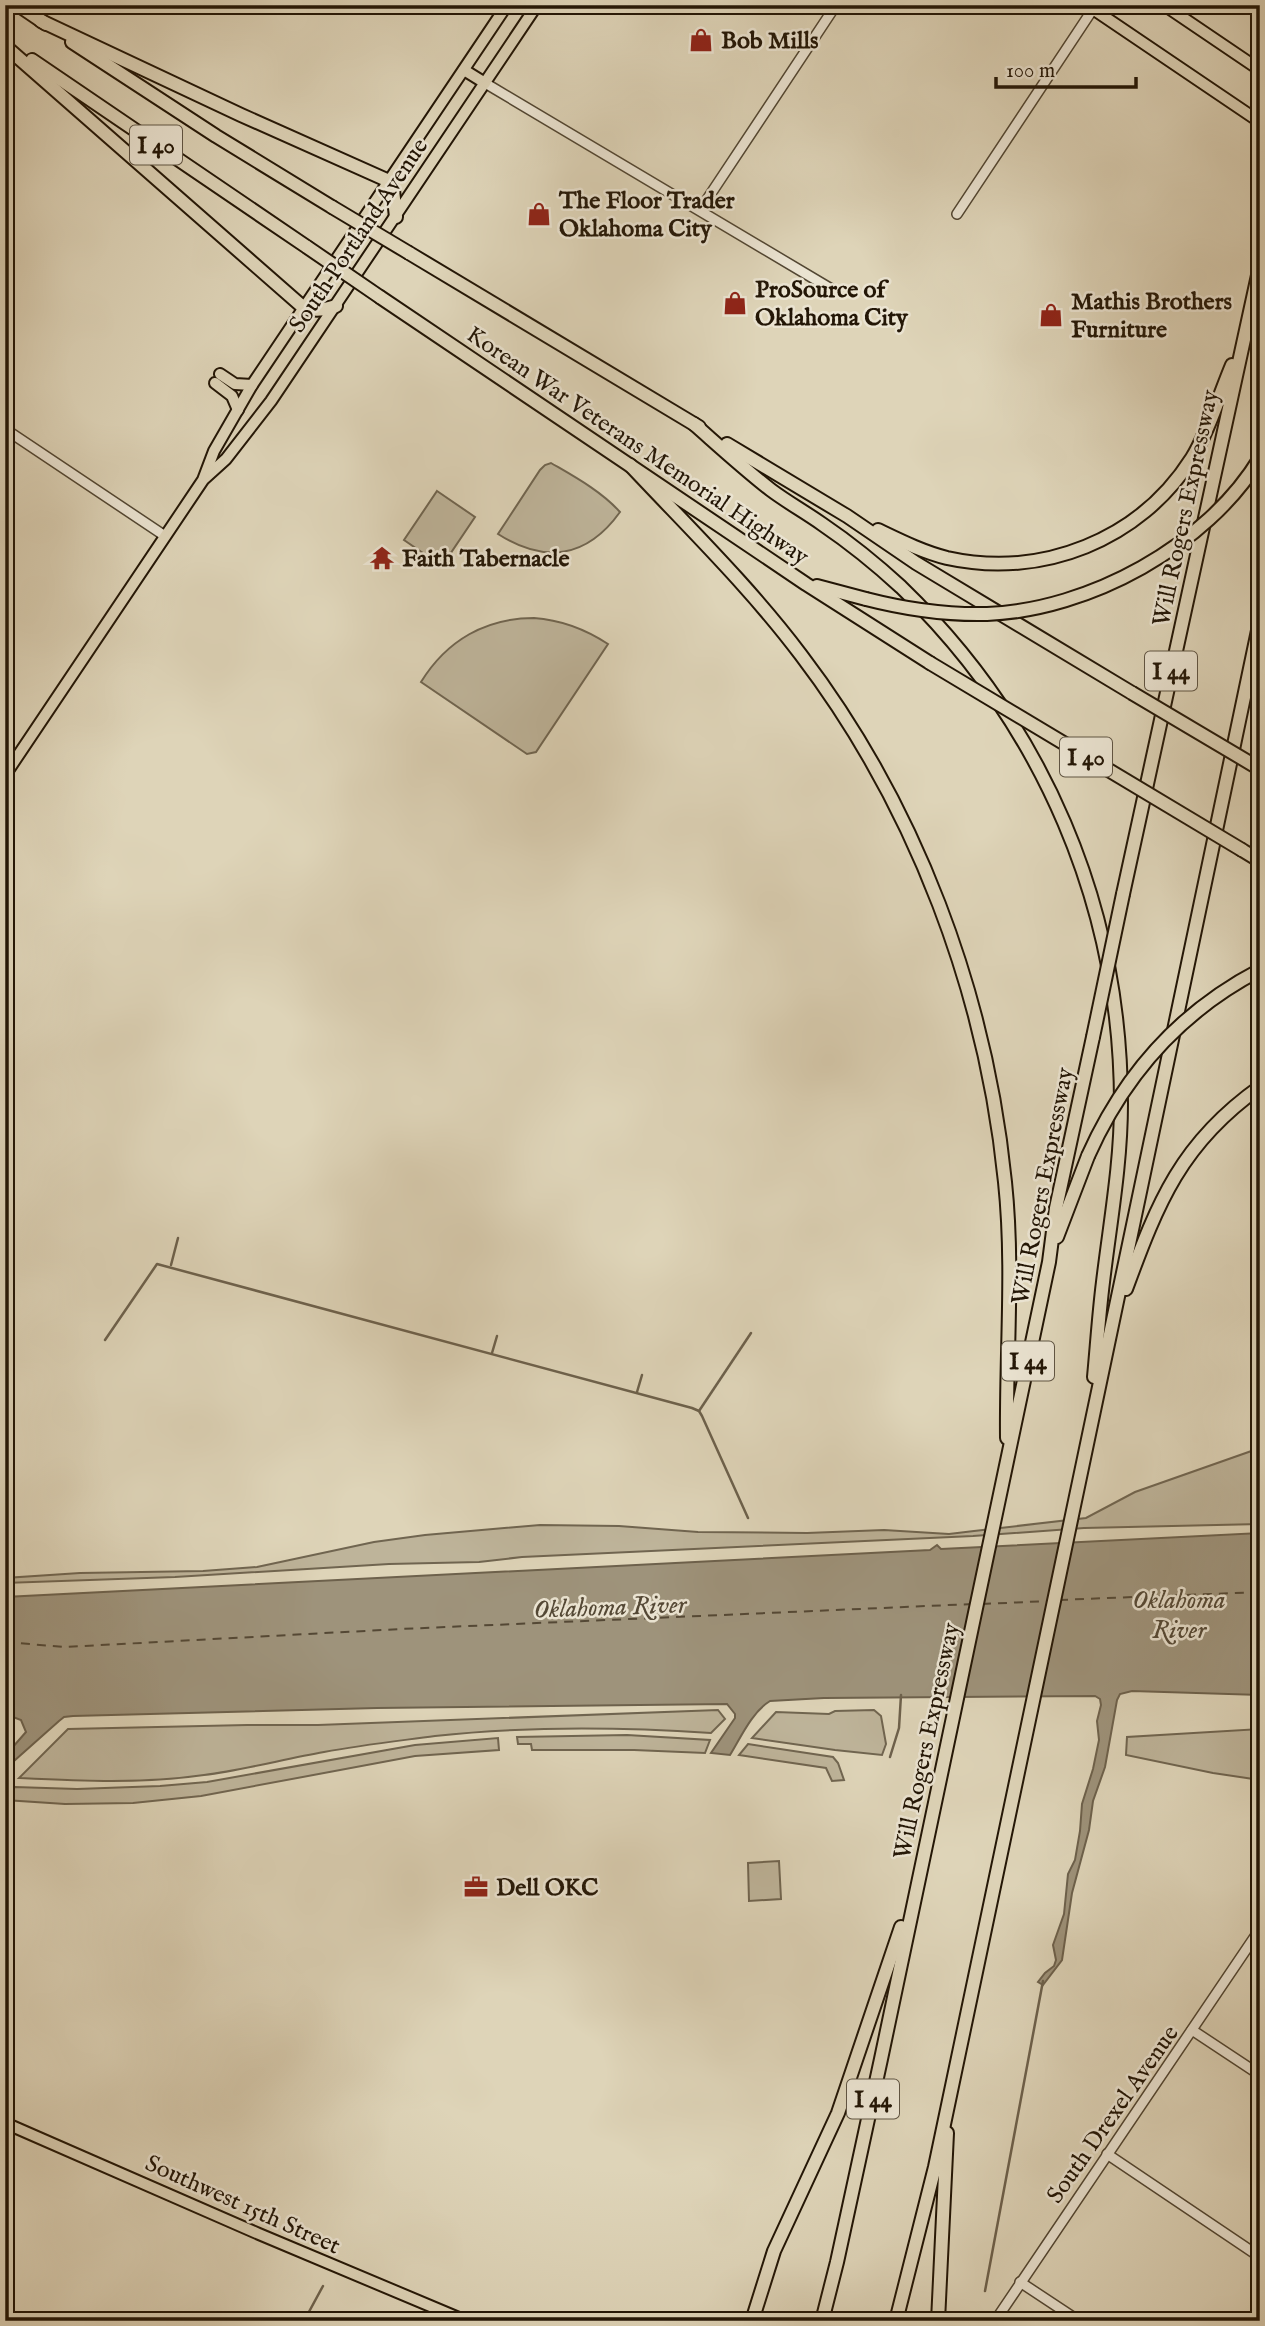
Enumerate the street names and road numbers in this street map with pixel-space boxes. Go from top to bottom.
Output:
road number: I 40 [130,126,182,164]
street label: South Portland Avenue [283,133,436,339]
street label: Korean War Veterans Memorial Highway [460,320,815,573]
street label: Will Rogers Expressway [1146,387,1227,629]
road number: I 44 [1145,652,1197,691]
road number: I 40 [1060,737,1112,776]
street label: Will Rogers Expressway [1005,1065,1082,1308]
road number: I 44 [1002,1342,1054,1380]
street label: Will Rogers Expressway [887,1620,968,1862]
street label: South Drexel Avenue [1040,2020,1186,2210]
road number: I 44 [847,2080,899,2118]
street label: Southwest 15th Street [140,2148,345,2262]

